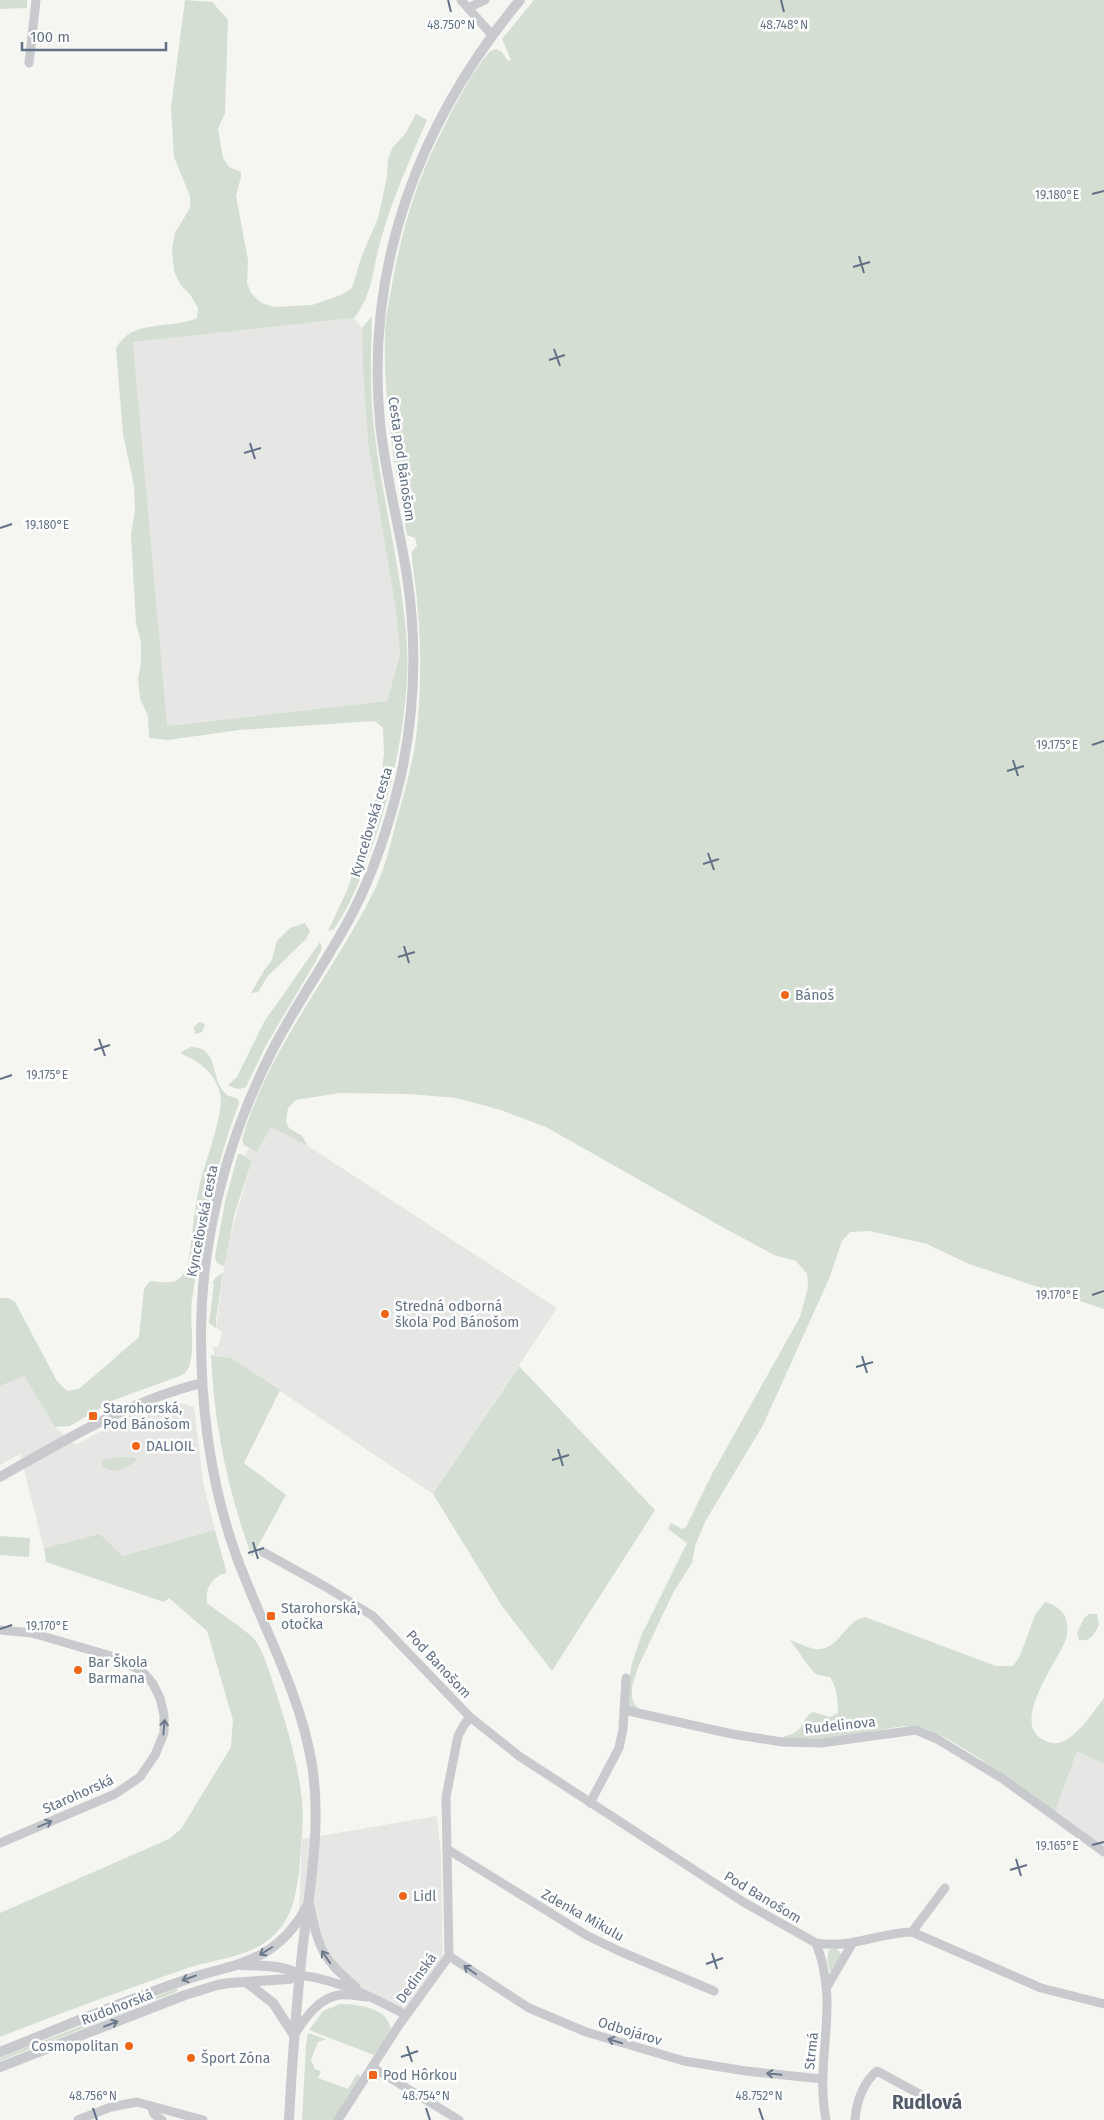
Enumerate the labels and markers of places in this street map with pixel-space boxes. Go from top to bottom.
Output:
place label: Bánoš [795,987,835,1004]
marker: Bánoš [779,989,791,1001]
place label: Stredná odborná škola Pod Bánošom [395,1298,519,1331]
marker: Stredná odborná škola Pod Bánošom [379,1308,391,1320]
place label: Starohorská, Pod Bánošom [103,1400,190,1433]
marker: Starohorská, Pod Bánošom [87,1410,99,1422]
place label: DALIOIL [146,1438,195,1455]
marker: DALIOIL [130,1440,142,1452]
place label: Starohorská, otočka [281,1600,360,1633]
marker: Starohorská, otočka [265,1610,277,1622]
place label: Bar Škola Barmana [88,1653,148,1687]
marker: Bar Škola Barmana [72,1664,84,1676]
place label: Lidl [413,1888,436,1905]
marker: Lidl [397,1890,409,1902]
place label: Cosmopolitan [31,2038,119,2055]
marker: Cosmopolitan [123,2040,135,2052]
place label: Šport Zóna [201,2049,270,2067]
marker: Šport Zóna [185,2052,197,2064]
place label: Pod Hôrkou [383,2067,457,2084]
marker: Pod Hôrkou [367,2069,379,2081]

